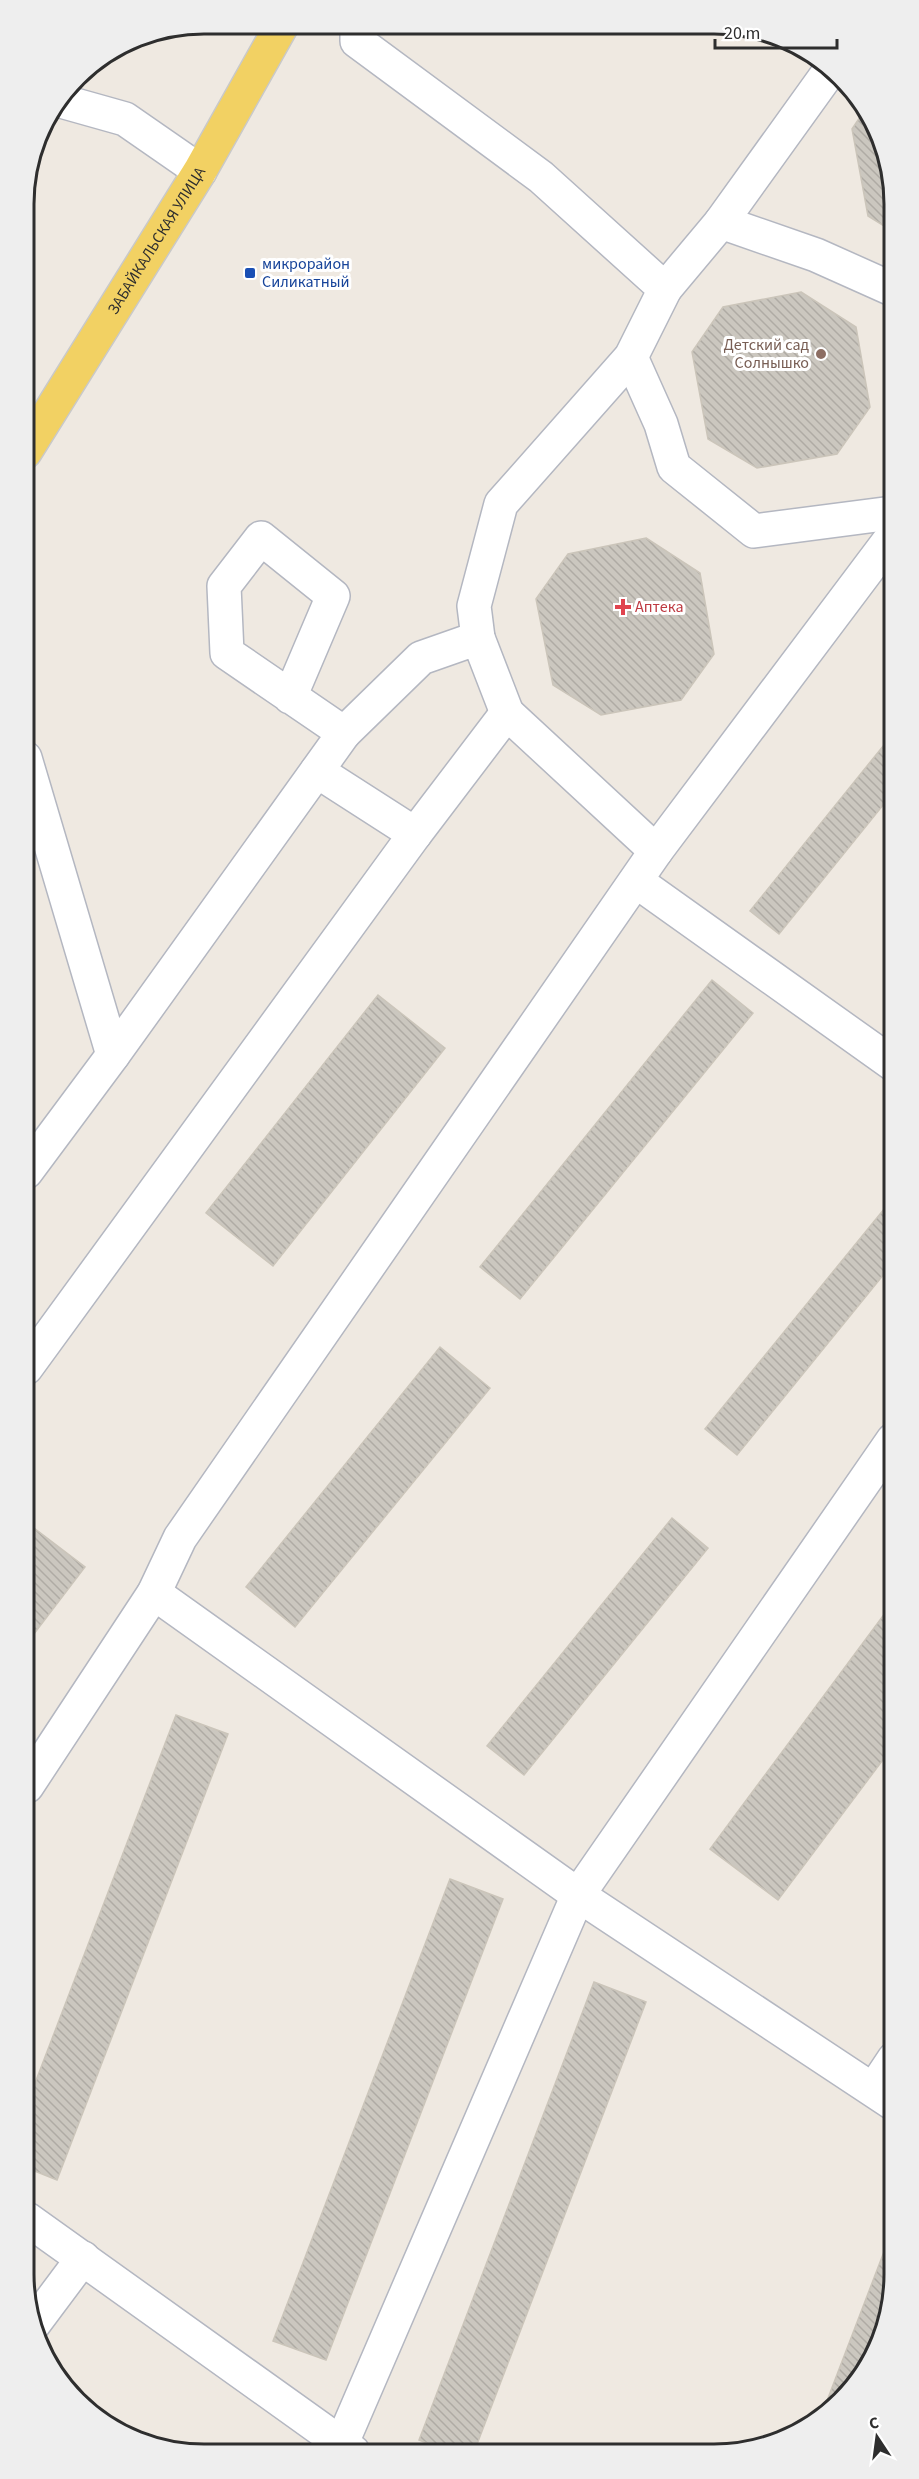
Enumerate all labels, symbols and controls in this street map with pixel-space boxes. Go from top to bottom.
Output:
scale bar [715,12,836,50]
text: 20 m [724,21,760,46]
street label: ЗАБАЙКАЛЬСКАЯ УЛИЦА [102,162,211,319]
place label: микрорайон Силикатный [262,253,350,293]
marker: микрорайон Силикатный [243,266,257,280]
place label: Детский сад Солнышко [724,334,809,374]
marker: Детский сад Солнышко [814,347,828,361]
place label: Аптека [635,596,683,618]
marker: Аптека [616,600,630,614]
north arrow [847,2407,907,2467]
text: С [867,2412,881,2435]

